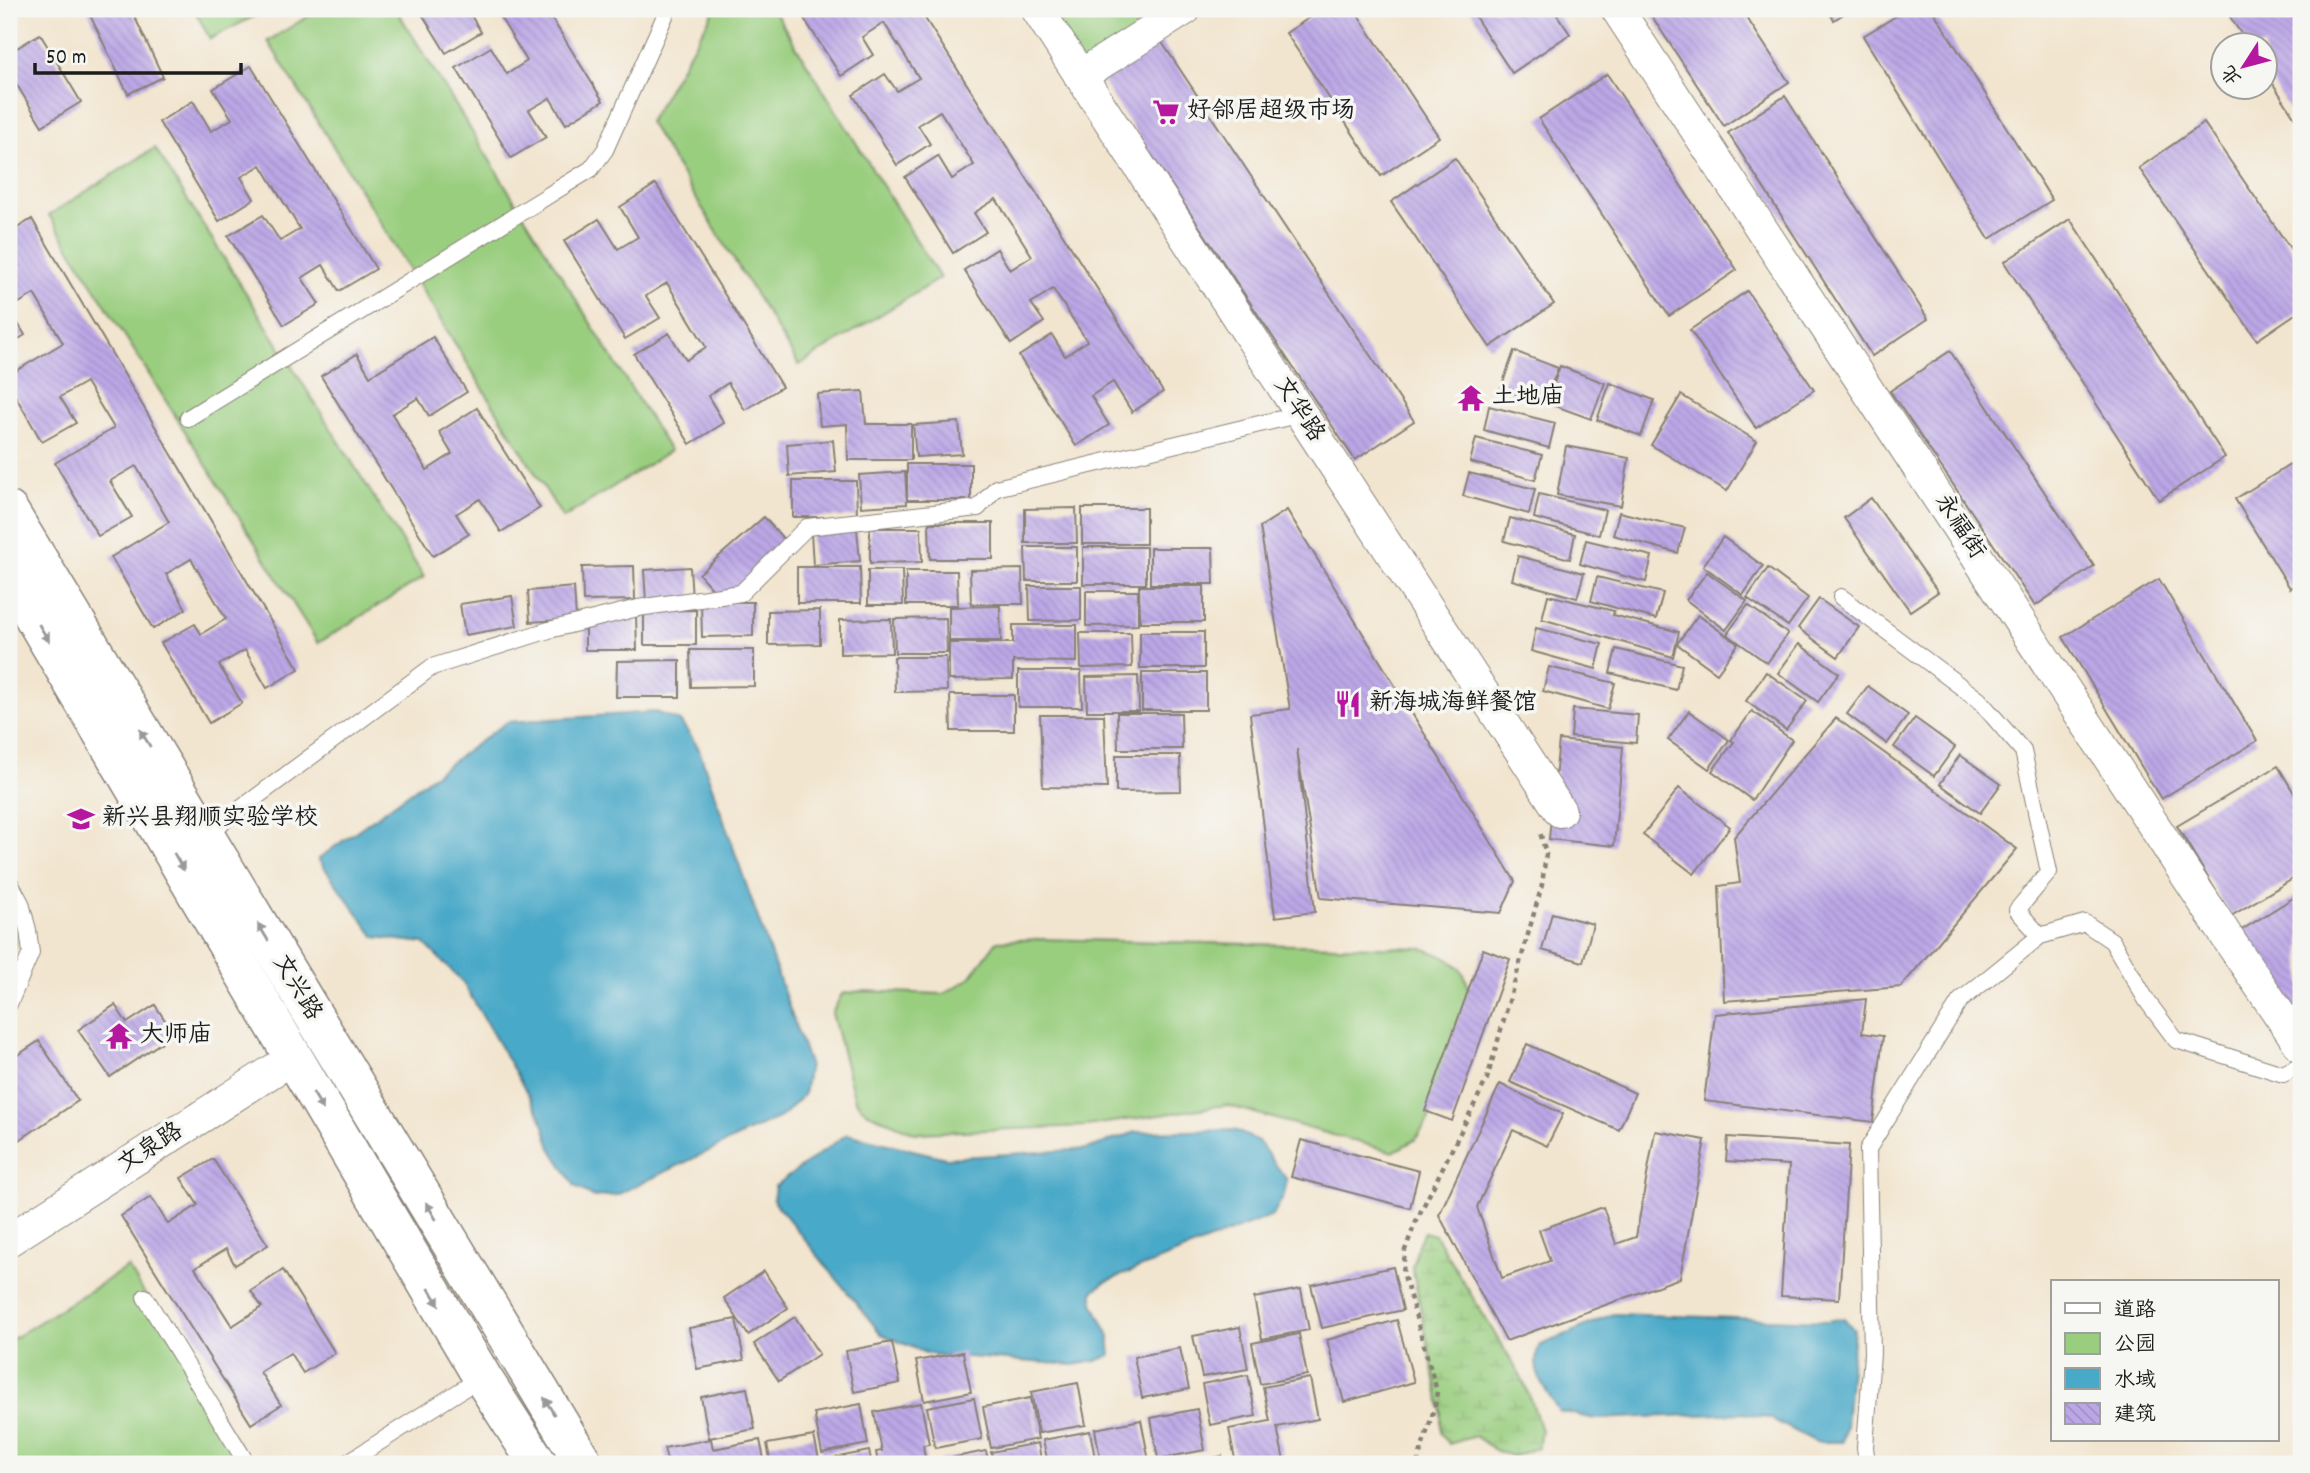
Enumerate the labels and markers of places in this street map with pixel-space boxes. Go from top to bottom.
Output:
place label: 好邻居超级市场 [1187,95,1355,129]
supermarket icon: 好邻居超级市场 [1151,97,1181,127]
place label: 土地庙 [1492,381,1564,415]
temple icon: 土地庙 [1456,383,1486,413]
place label: 新海城海鲜餐馆 [1369,687,1537,721]
restaurant icon: 新海城海鲜餐馆 [1333,689,1363,719]
place label: 新兴县翔顺实验学校 [102,802,318,836]
school or university icon: 新兴县翔顺实验学校 [66,804,96,834]
place label: 大师庙 [140,1019,212,1053]
temple icon: 大师庙 [104,1021,134,1051]

